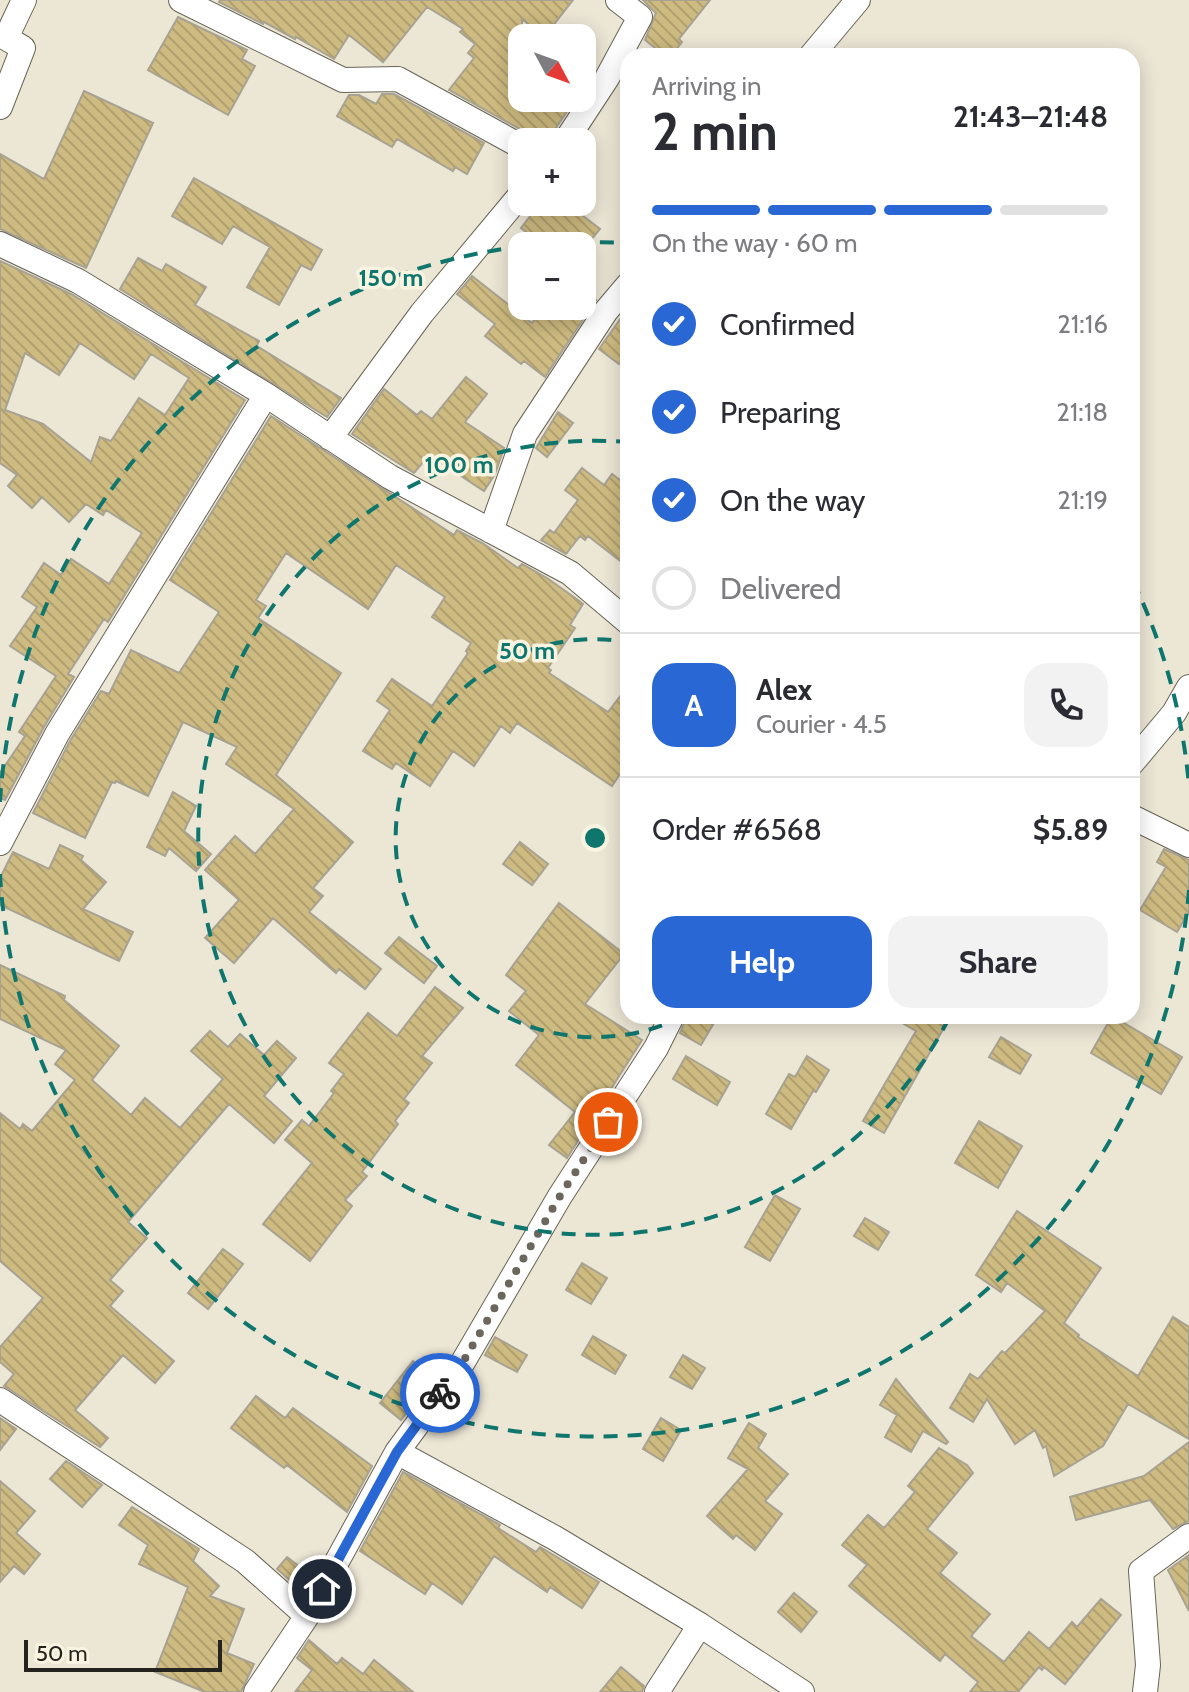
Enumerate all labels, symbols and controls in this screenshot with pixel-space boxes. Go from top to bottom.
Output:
north arrow [508,24,596,112]
map controls [508,24,596,320]
text: Arriving in [652,70,762,102]
text: 21:43–21:48 [953,98,1108,135]
text: 2 min [652,100,778,163]
button: + [508,128,596,216]
text: On the way · 60 m [652,227,858,259]
button: − [508,232,596,320]
text: 150 m [359,263,423,292]
icon: check [652,302,696,346]
text: Confirmed [720,306,855,343]
text: 21:16 [1057,308,1108,340]
icon: check [652,390,696,434]
text: Preparing [720,394,840,431]
text: 21:18 [1056,396,1108,428]
text: 100 m [424,450,494,479]
icon: check [652,478,696,522]
text: On the way [720,482,865,519]
text: 21:19 [1057,484,1108,516]
text: Delivered [720,570,841,607]
text: 50 m [499,636,555,665]
button: phone [1024,663,1108,747]
text: Alex [756,671,812,708]
text: A [685,687,703,724]
text: Courier · 4.5 [756,708,887,740]
text: Order #6568 [652,811,822,848]
text: $5.89 [1033,811,1108,848]
centre of rings [581,824,609,852]
button: Help [652,916,872,1008]
button: Share [888,916,1108,1008]
pin [574,1088,642,1156]
icon: bag [586,1100,630,1144]
courier [400,1353,480,1433]
icon: bike [418,1371,462,1415]
pin [288,1555,356,1623]
icon: home [300,1567,344,1611]
scale bar [24,1636,222,1672]
text: 50 m [36,1640,88,1667]

